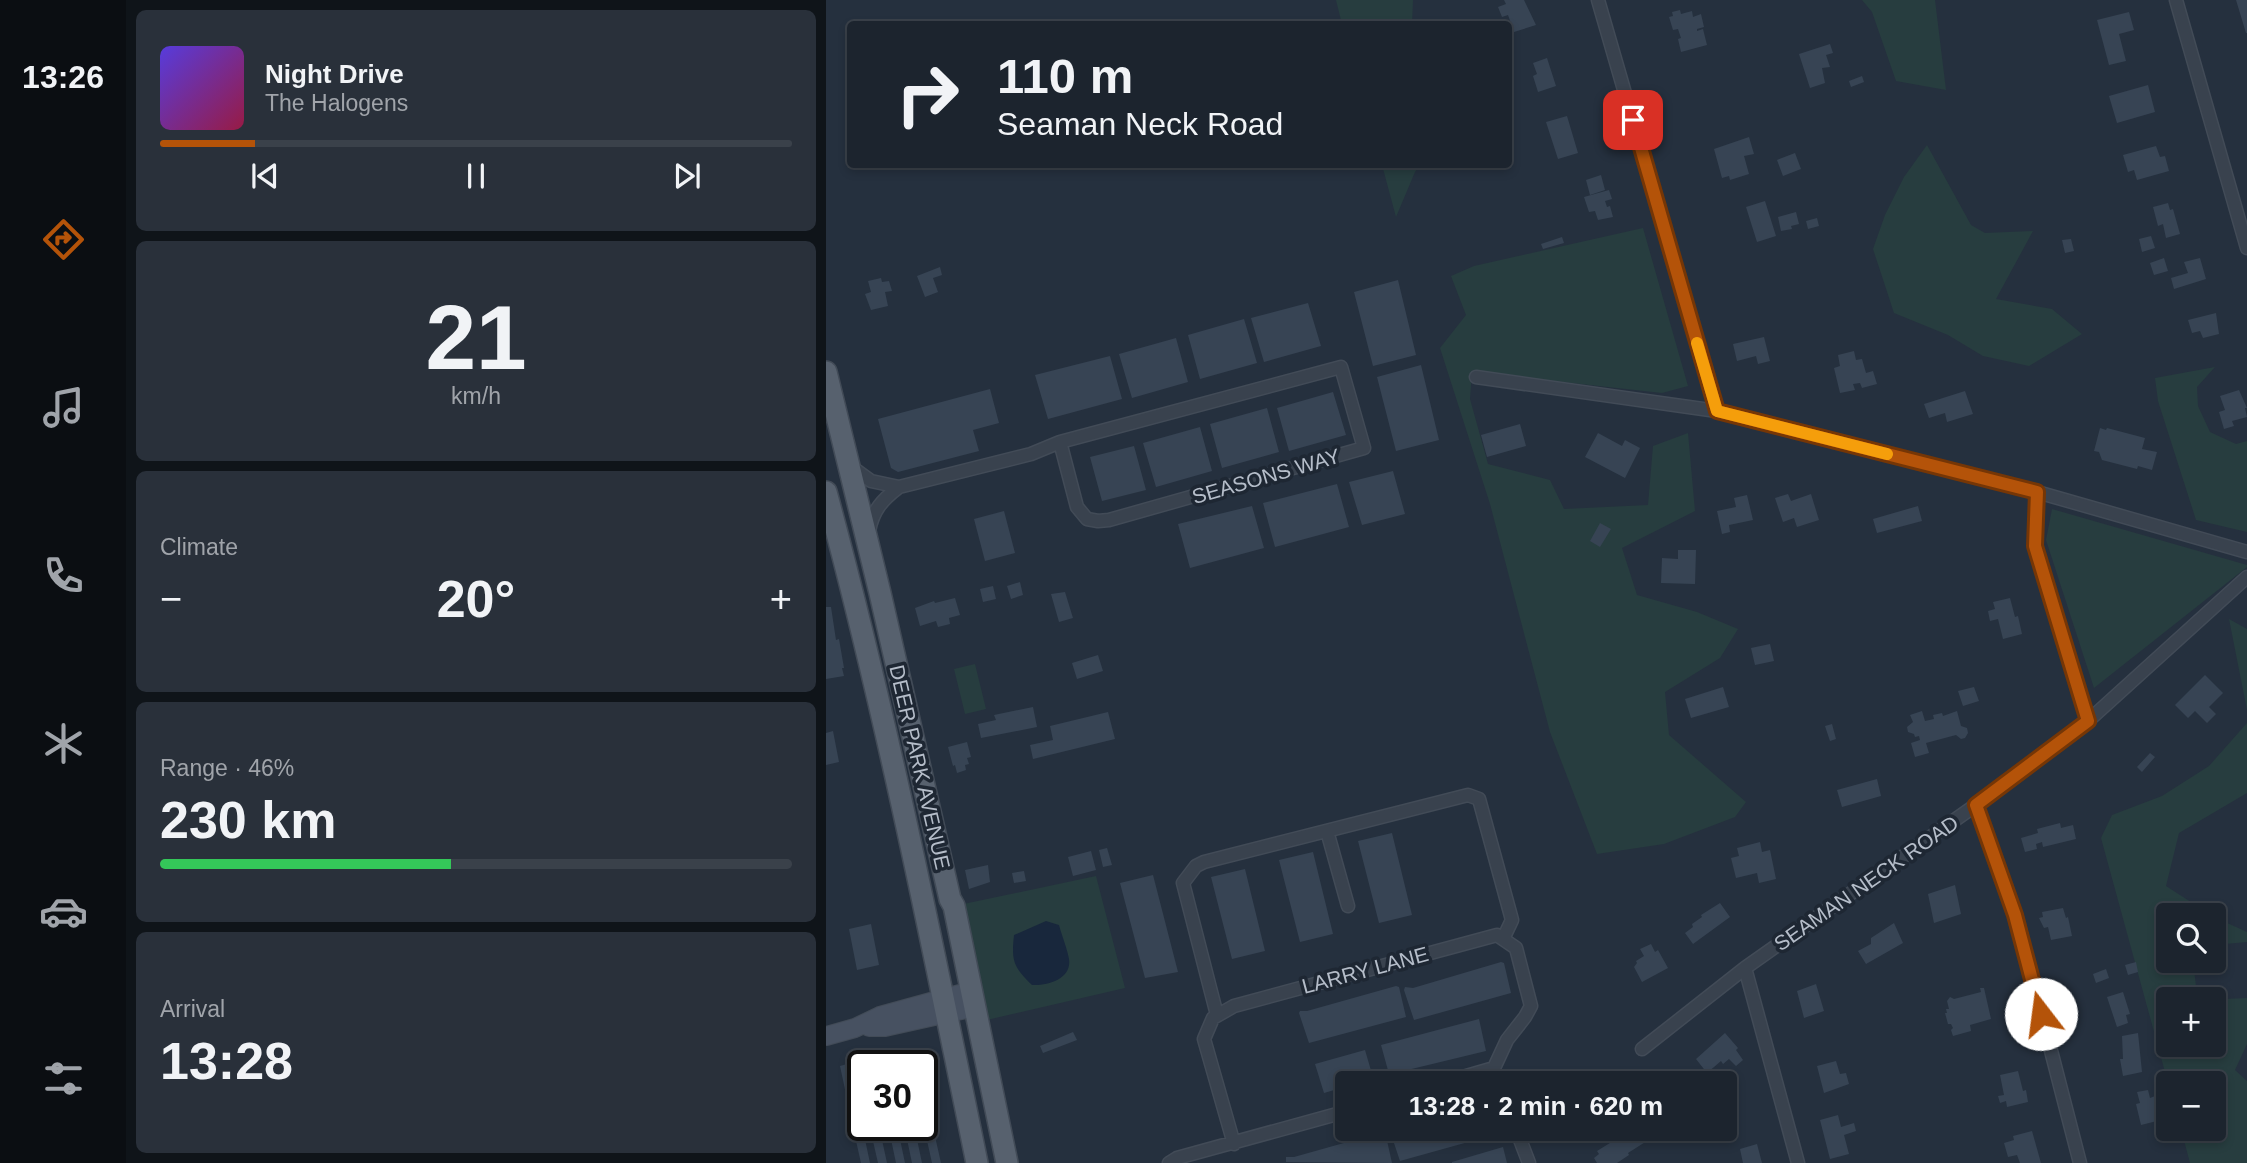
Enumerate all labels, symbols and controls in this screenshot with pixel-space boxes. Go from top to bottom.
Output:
icon: right [882,49,973,140]
text: 110 m [997,49,1133,103]
text: 13:26 [22,59,104,95]
text: Night Drive [265,59,404,89]
text: The Halogens [265,90,408,116]
pin [1603,90,1663,150]
icon: arrive [1614,101,1652,139]
text: Seaman Neck Road [997,106,1283,142]
icon: previous [246,157,284,195]
icon: pause [457,157,495,195]
icon: next [668,157,706,195]
icon: directions [39,215,88,264]
text: 21 [425,287,527,388]
icon: music [39,383,88,432]
text: km/h [451,383,501,409]
street label: SEASONS WAY [1189,444,1343,508]
text: Climate [160,534,238,560]
icon: phone [39,551,88,600]
text: 20° [437,570,515,628]
text: − [160,578,182,620]
text: + [770,578,792,620]
street label: DEER PARK AVENUE [885,662,955,872]
icon: climate [39,719,88,768]
text: Range · 46% [160,755,294,781]
text: 230 km [160,791,336,849]
street label: SEAMAN NECK ROAD [1770,811,1962,955]
icon: car [39,887,88,936]
map controls [2156,903,2226,1141]
button: search [2156,903,2226,973]
street label: LARRY LANE [1299,942,1431,998]
position arrow [2004,977,2078,1051]
button: + [2156,987,2226,1057]
text: Arrival [160,996,225,1022]
text: 13:28 [160,1032,293,1090]
speed limit sign: 30 [847,1050,938,1141]
icon: filters [39,1054,88,1103]
button: − [2156,1071,2226,1141]
text: 13:28 · 2 min · 620 m [1409,1091,1663,1121]

